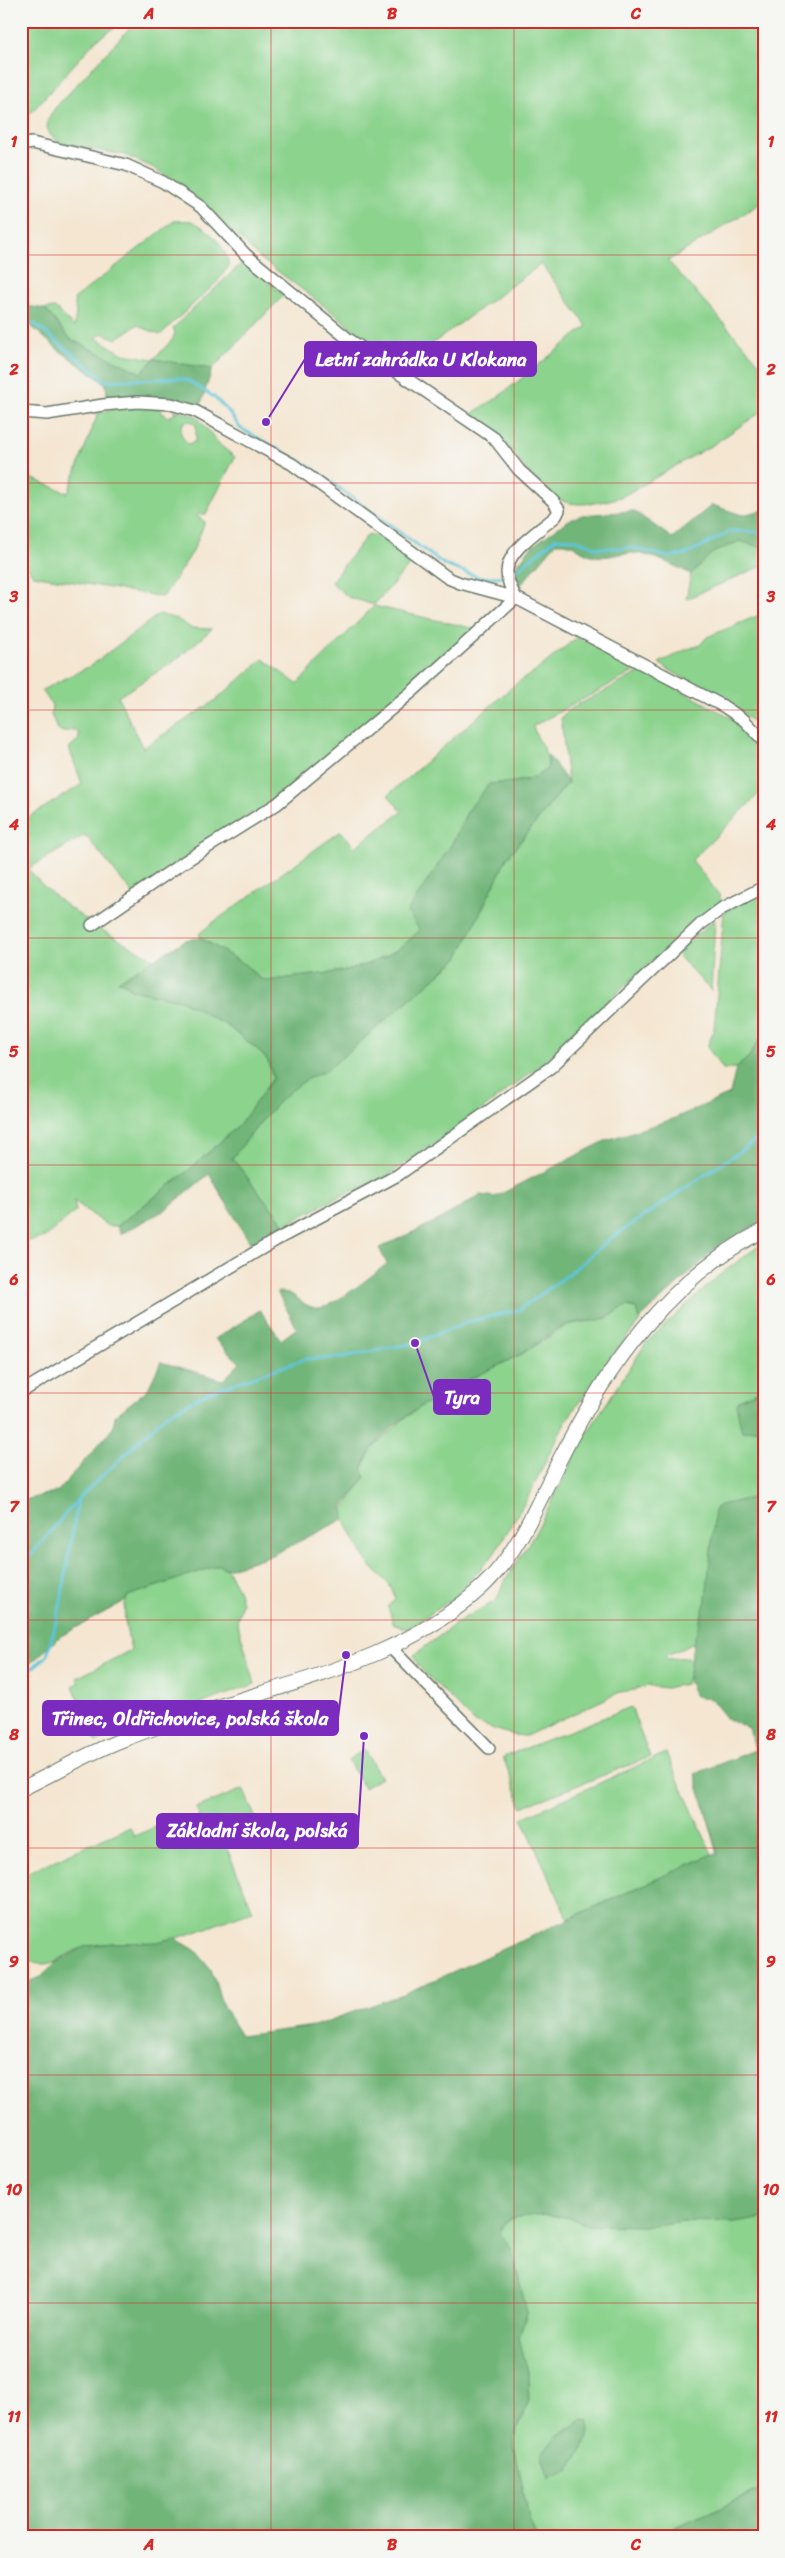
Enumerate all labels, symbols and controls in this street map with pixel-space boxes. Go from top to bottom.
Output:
text: A [143,0,154,28]
text: B [387,0,398,28]
text: C [630,0,642,28]
text: 1 [11,127,18,156]
text: 1 [768,127,775,156]
callout: Letní zahrádka U Klokana [305,342,536,376]
text: Letní zahrádka U Klokana [315,343,527,376]
text: 2 [8,355,19,384]
text: 2 [765,355,776,384]
text: 3 [9,582,19,611]
text: 3 [766,582,776,611]
text: 4 [8,810,19,839]
text: 4 [765,810,776,839]
text: 5 [9,1037,19,1066]
text: 5 [766,1037,776,1066]
text: 6 [8,1265,19,1294]
text: 6 [765,1265,776,1294]
callout: Tyra [434,1380,490,1414]
text: Tyra [444,1381,480,1414]
text: 7 [9,1492,20,1521]
text: 7 [766,1492,777,1521]
callout: Třinec, Oldřichovice, polská škola [43,1701,338,1735]
text: Třinec, Oldřichovice, polská škola [52,1702,329,1735]
text: 8 [8,1720,19,1749]
text: 8 [765,1720,776,1749]
callout: Základní škola, polská [157,1814,358,1848]
text: Základní škola, polská [165,1814,348,1847]
text: 9 [9,1947,19,1976]
text: 9 [766,1947,776,1976]
text: 10 [6,2175,22,2204]
text: 10 [763,2175,779,2204]
text: 11 [7,2402,21,2431]
text: 11 [764,2402,778,2431]
text: A [143,2530,154,2558]
text: B [387,2530,398,2558]
text: C [630,2530,642,2558]

